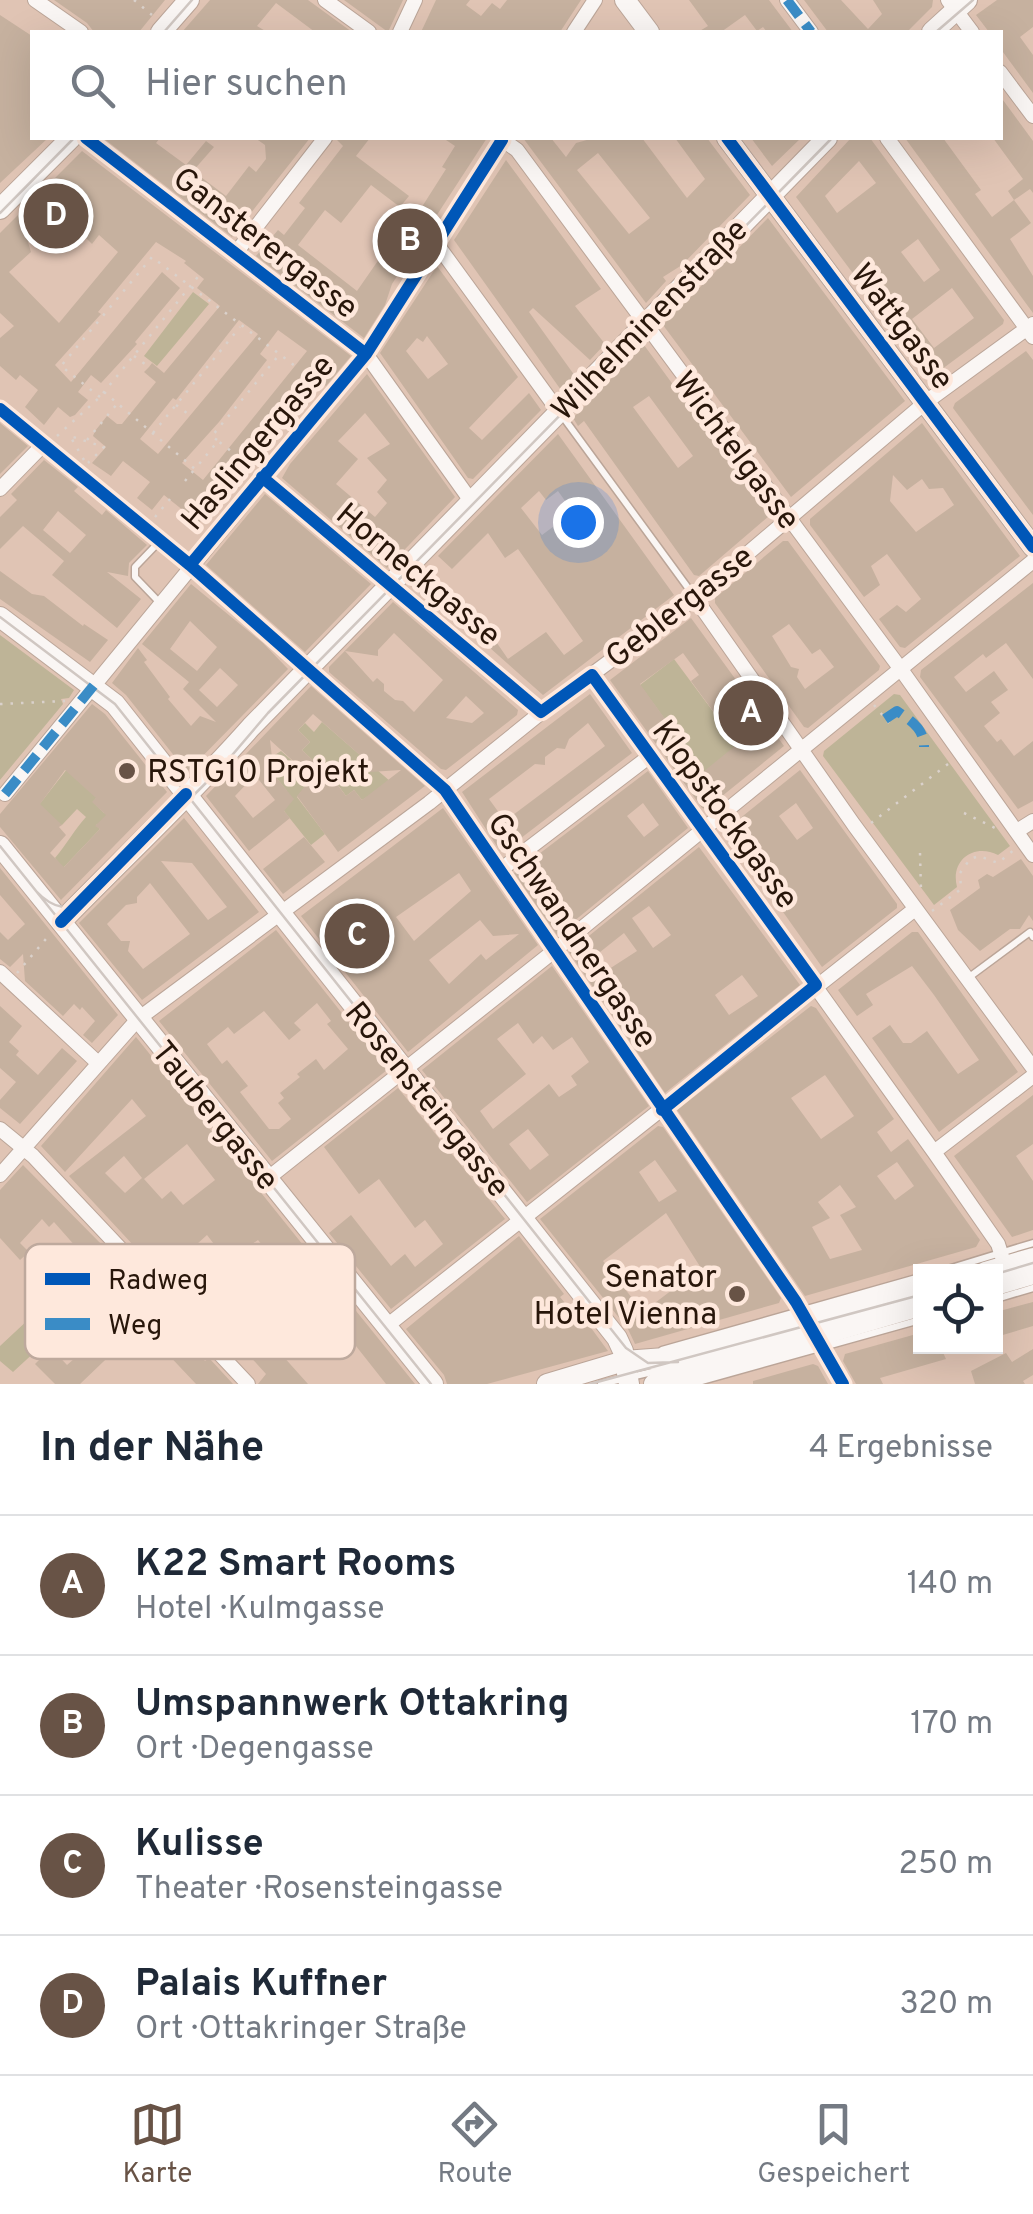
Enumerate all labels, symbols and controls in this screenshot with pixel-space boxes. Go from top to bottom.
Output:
search box [30,30,1003,140]
icon: search [65,58,120,113]
text: Hier suchen [145,61,348,110]
street label: Gansterergasse [164,160,365,329]
pin: D [23,178,88,254]
pin: B [378,204,442,278]
street label: Wilhelminenstraße [544,212,758,431]
street label: Wattgasse [840,257,961,399]
street label: Haslingergasse [174,348,344,540]
street label: Wichtelgasse [662,365,807,539]
street label: Horneckgasse [327,496,508,657]
your location [553,497,604,548]
street label: Geblergasse [599,538,763,679]
pin: A [718,676,784,750]
street label: Klopstockgasse [642,713,806,918]
place label: RSTG10 Projekt [147,754,369,794]
marker: RSTG10 Projekt [116,760,138,782]
street label: Gschwandnergasse [477,806,664,1057]
pin: C [324,898,390,974]
street label: Rosensteingasse [334,995,517,1207]
street label: Taubergasse [141,1034,286,1200]
legend [25,1244,355,1359]
place label: Senator Hotel Vienna [533,1259,717,1336]
text: Radweg [108,1264,208,1300]
map controls [913,1264,1003,1354]
button: locate [913,1264,1003,1354]
marker: Senator Hotel Vienna [726,1283,748,1305]
text: Weg [108,1309,162,1345]
text: In der Nähe [40,1423,264,1476]
text: 4 Ergebnisse [809,1429,993,1469]
text: K22 Smart Rooms [135,1541,456,1590]
text: A [61,1565,84,1605]
text: 140 m [907,1565,993,1605]
text: Hotel · Kulmgasse [135,1590,384,1630]
text: Umspannwerk Ottakring [135,1681,569,1730]
text: B [61,1705,84,1745]
text: 170 m [910,1705,993,1745]
text: Ort · Degengasse [135,1730,374,1770]
text: Kulisse [135,1821,264,1870]
text: C [62,1845,83,1885]
text: 250 m [898,1845,993,1885]
text: Theater · Rosensteingasse [135,1870,503,1910]
text: Palais Kuffner [135,1961,387,2010]
text: D [61,1985,84,2025]
text: 320 m [900,1985,993,2025]
text: Ort · Ottakringer Straße [135,2010,467,2050]
tab: Karte [123,2097,192,2193]
tab: Route [438,2097,512,2193]
tab: Gespeichert [757,2097,910,2193]

